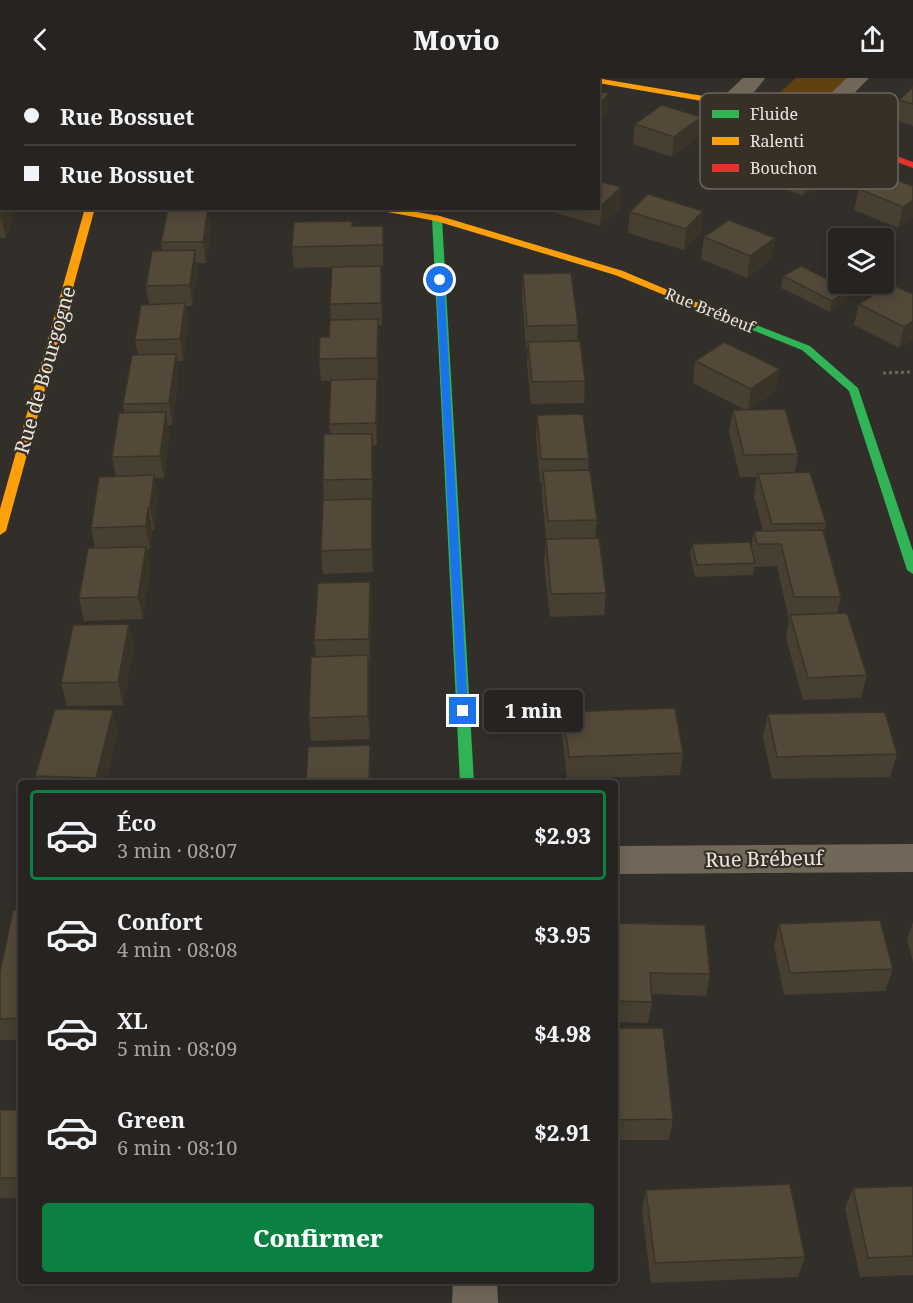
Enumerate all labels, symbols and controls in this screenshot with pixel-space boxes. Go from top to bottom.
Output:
text: Movio [413,21,500,58]
icon: back [24,23,57,56]
icon: share [856,23,889,56]
legend [700,93,898,189]
text: Rue Bossuet [60,101,194,131]
text: Fluide [750,103,798,125]
text: Ralenti [750,130,804,152]
text: Bouchon [750,157,817,179]
text: Rue Bossuet [60,159,194,189]
map controls [828,228,894,294]
button: layers [828,228,894,294]
route start [426,266,453,293]
street label: Rue Brébeuf [662,282,760,339]
street label: Rue de Bourgogne [8,283,81,457]
callout: 1 min [484,690,583,732]
route end [449,697,476,724]
text: 1 min [505,697,562,724]
text: Éco [117,807,156,837]
icon: car [45,808,99,862]
text: $2.93 [534,820,591,850]
text: 3 min · 08:07 [117,837,237,864]
street label: Rue Brébeuf [705,844,825,873]
text: Confort [117,906,203,936]
icon: car [45,907,99,961]
text: $3.95 [534,919,591,949]
text: 4 min · 08:08 [117,936,237,963]
text: XL [117,1005,148,1035]
icon: car [45,1006,99,1060]
text: $4.98 [534,1018,591,1048]
text: 5 min · 08:09 [117,1035,237,1062]
text: Green [117,1104,185,1134]
icon: car [45,1105,99,1159]
text: $2.91 [534,1117,591,1147]
text: 6 min · 08:10 [117,1134,237,1161]
button: Confirmer [42,1203,594,1272]

